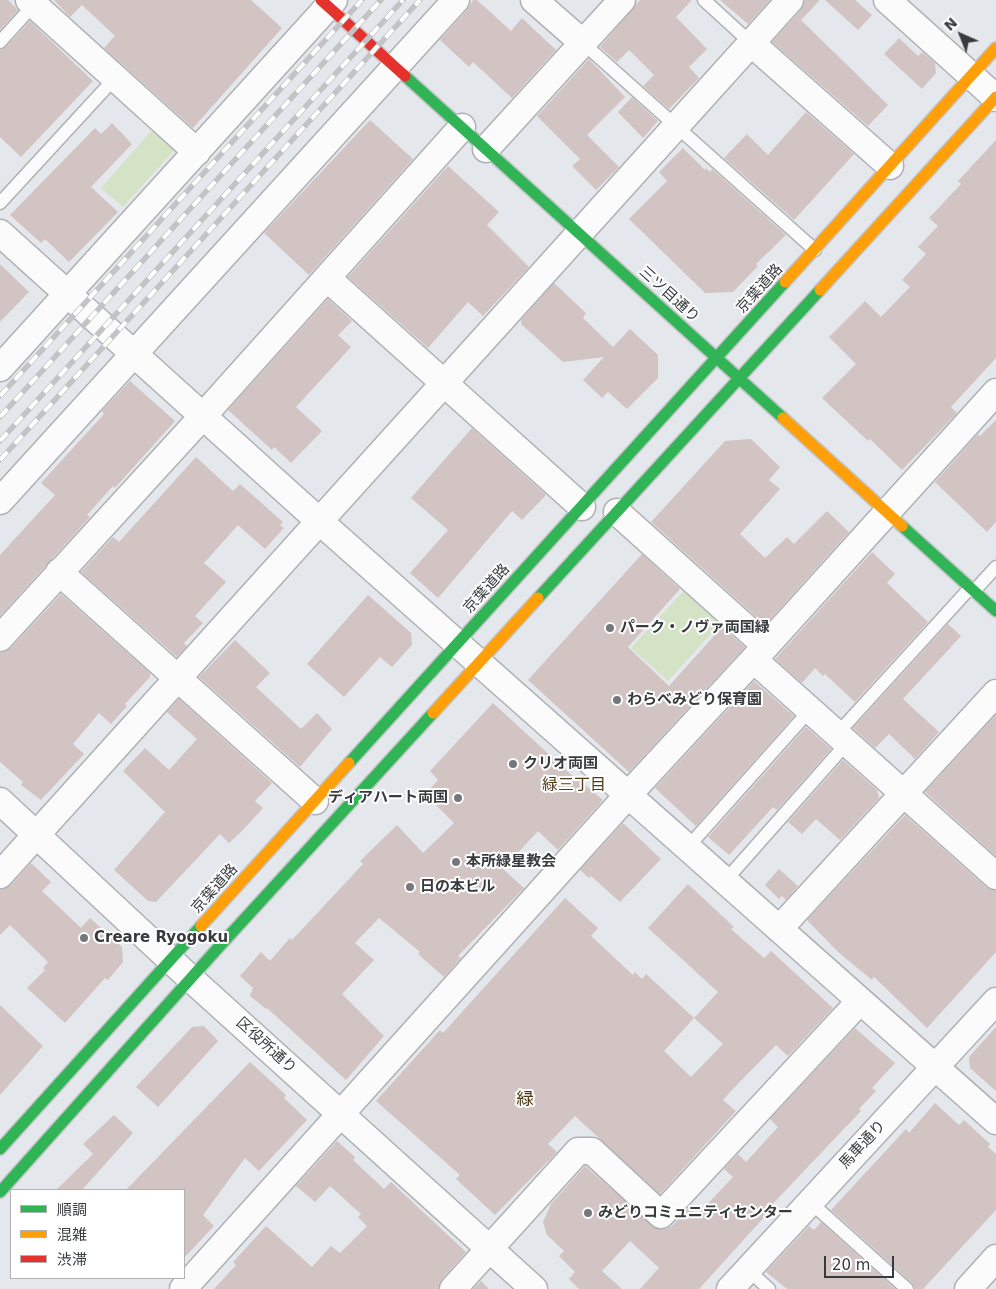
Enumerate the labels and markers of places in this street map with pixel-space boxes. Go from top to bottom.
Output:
place label: パーク・ノヴァ両国緑 [620,619,770,637]
marker: パーク・ノヴァ両国緑 [604,622,616,634]
place label: わらべみどり保育園 [627,691,762,709]
marker: わらべみどり保育園 [611,694,623,706]
place label: クリオ両国 [523,755,598,773]
marker: クリオ両国 [507,758,519,770]
place label: ディアハート両国 [328,789,448,807]
marker: ディアハート両国 [452,792,464,804]
place label: 本所緑星教会 [466,853,556,871]
marker: 本所緑星教会 [450,856,462,868]
place label: 日の本ビル [420,878,495,896]
marker: 日の本ビル [404,881,416,893]
place label: Creare Ryogoku [94,929,228,947]
marker: Creare Ryogoku [78,932,90,944]
place label: みどりコミュニティセンター [598,1204,793,1222]
marker: みどりコミュニティセンター [582,1207,594,1219]

